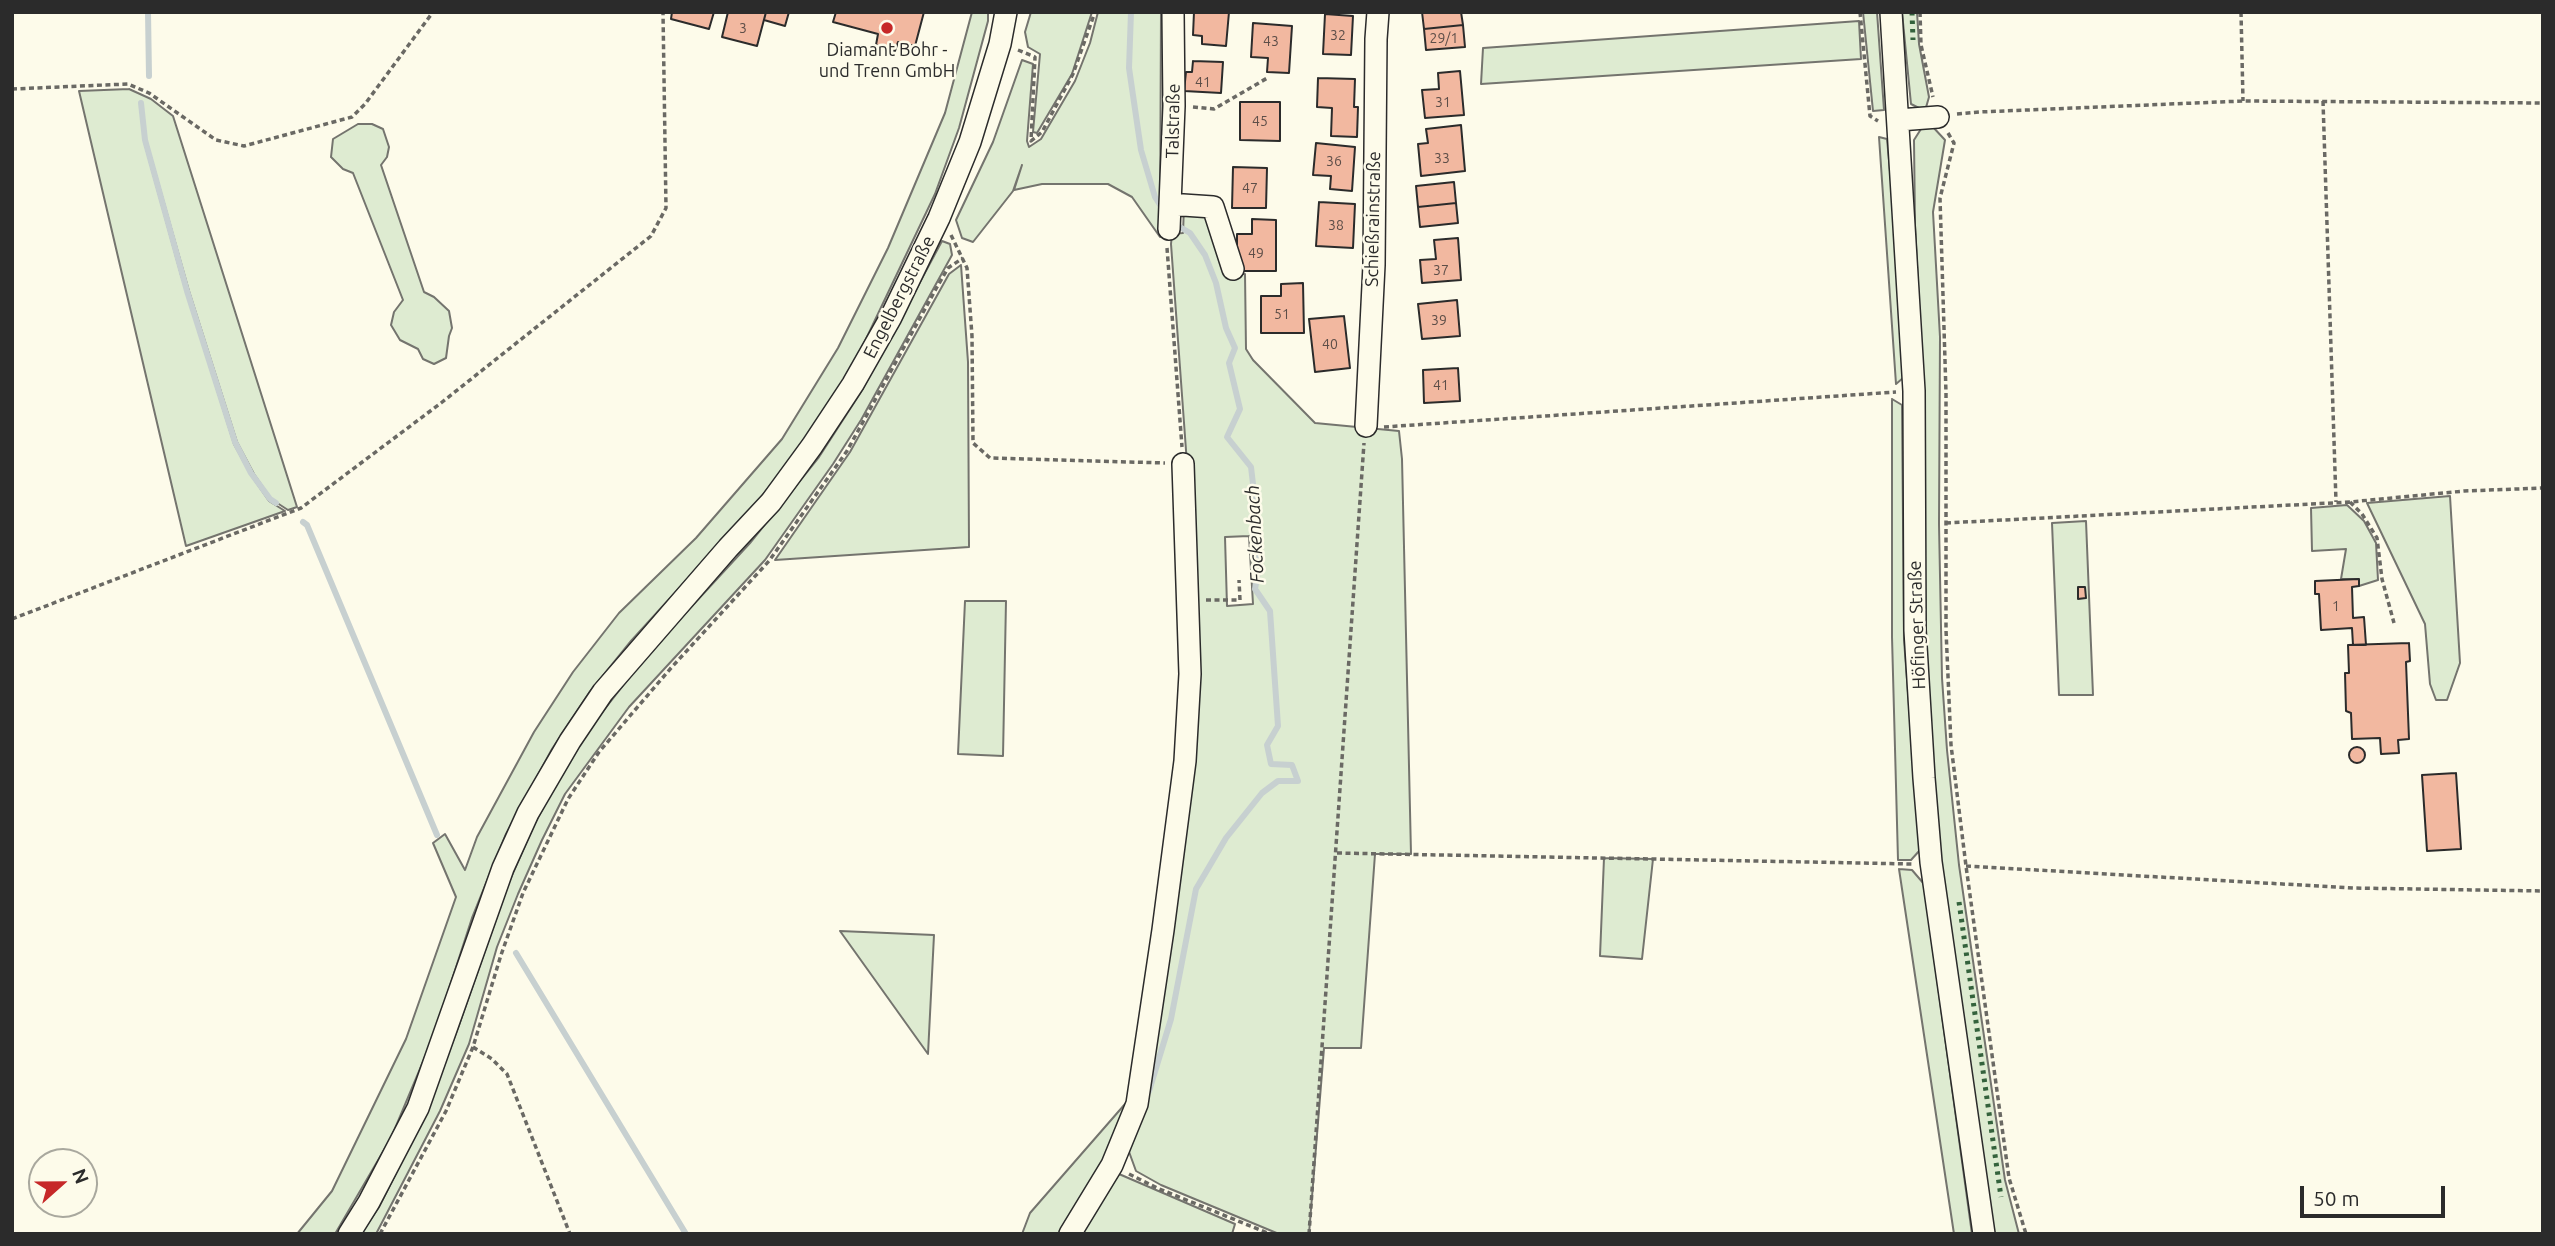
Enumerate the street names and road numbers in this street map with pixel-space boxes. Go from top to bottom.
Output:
street label: Talstraße [1162,83,1184,159]
street label: Schießrainstraße [1361,151,1385,287]
street label: Engelbergstraße [859,232,939,362]
street label: Höfinger Straße [1904,560,1930,690]

